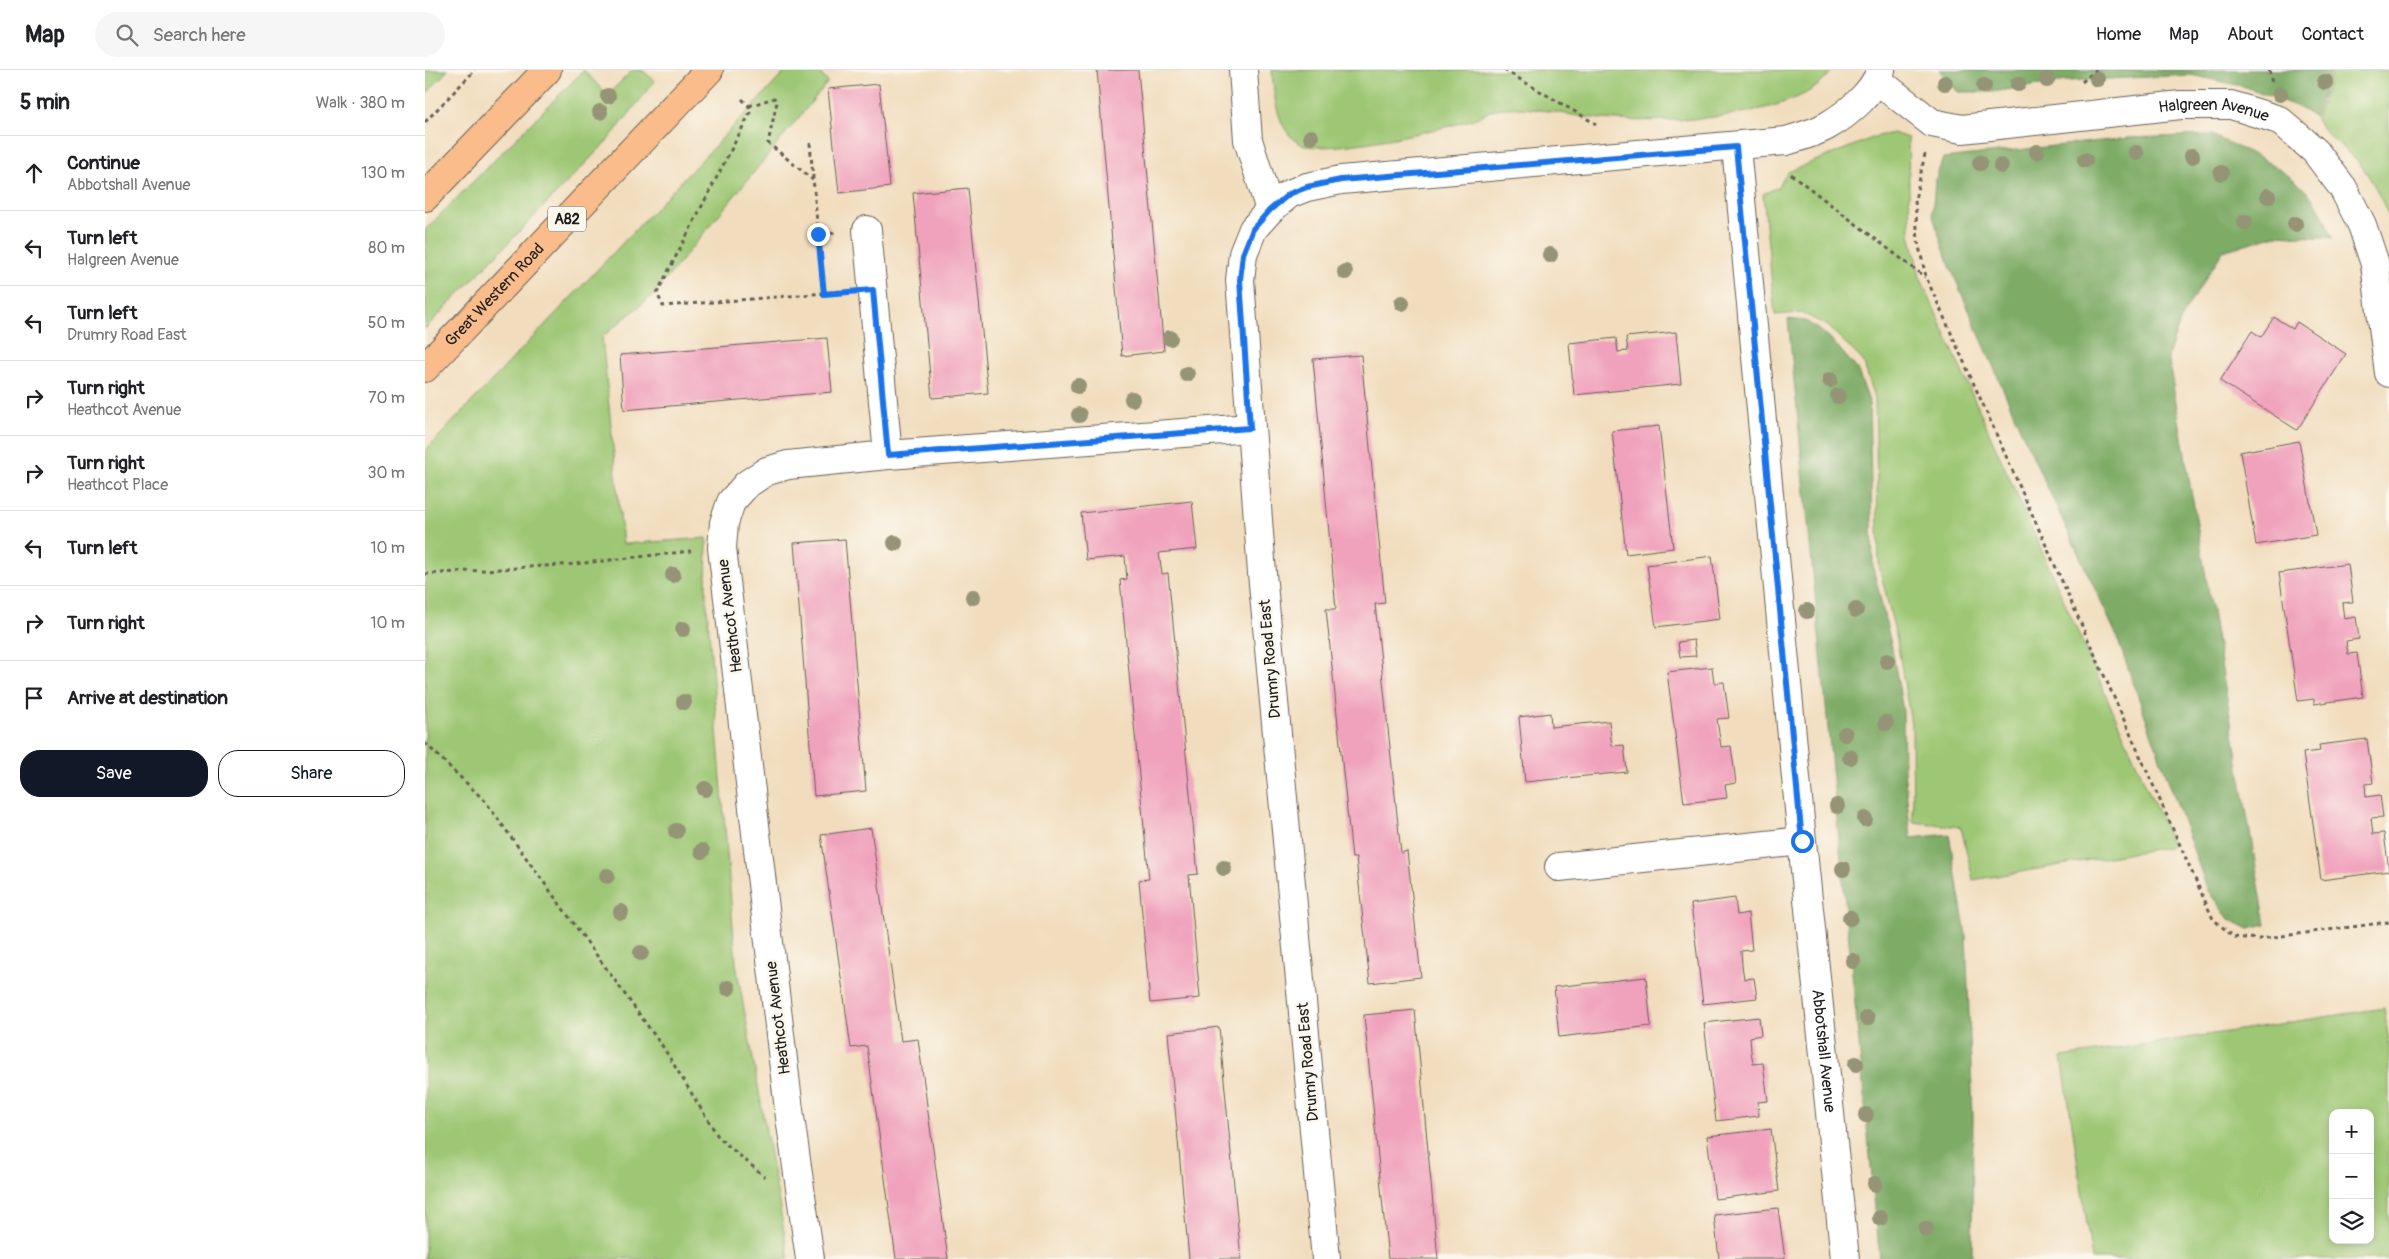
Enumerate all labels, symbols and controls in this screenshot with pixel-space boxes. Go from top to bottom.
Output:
search box [95,12,445,57]
text: Map [25,20,65,49]
icon: search [113,21,141,49]
text: Search here [153,23,246,47]
text: Home [2096,23,2141,46]
text: Map [2169,23,2199,46]
text: About [2227,23,2273,46]
text: Contact [2301,23,2364,46]
text: 5 min [20,89,70,116]
text: Walk · 380 m [316,93,405,113]
street label: Halgreen Avenue [2157,95,2272,126]
text: Continue [67,151,140,175]
icon: ahead [20,159,48,187]
text: 130 m [361,163,405,183]
text: Abbotshall Avenue [67,175,191,195]
road number: A82 [548,206,586,232]
route end [807,223,830,246]
text: Turn left [67,226,137,250]
icon: left [20,234,48,262]
text: 80 m [368,238,405,258]
street label: Great Western Road [441,239,549,351]
text: Halgreen Avenue [67,250,179,270]
text: Turn left [67,301,137,325]
icon: left [20,309,48,337]
text: 50 m [368,313,405,333]
text: Drumry Road East [67,325,187,345]
text: Turn right [67,376,145,400]
icon: right [20,384,48,412]
text: 70 m [368,388,405,408]
text: Heathcot Avenue [67,400,181,420]
text: Turn right [67,451,145,475]
icon: right [20,459,48,487]
text: 30 m [367,463,405,483]
text: Heathcot Place [67,475,168,495]
icon: left [20,534,48,562]
text: Turn left [67,536,137,560]
text: 10 m [370,538,405,558]
street label: Heathcot Avenue [713,558,747,674]
street label: Drumry Road East [1255,598,1285,719]
icon: right [20,609,48,637]
text: Turn right [67,611,145,635]
text: 10 m [370,613,405,633]
icon: arrive [20,684,48,712]
text: Arrive at destination [67,686,228,710]
button: Save [20,750,208,797]
button: Share [218,750,405,797]
route start [1791,830,1814,853]
street label: Heathcot Avenue [761,960,795,1076]
street label: Abbotshall Avenue [1807,988,1840,1113]
street label: Drumry Road East [1293,1001,1323,1122]
map controls [2329,1109,2374,1244]
button: + [2329,1109,2374,1154]
button: − [2329,1154,2374,1199]
button: layers [2329,1199,2374,1244]

